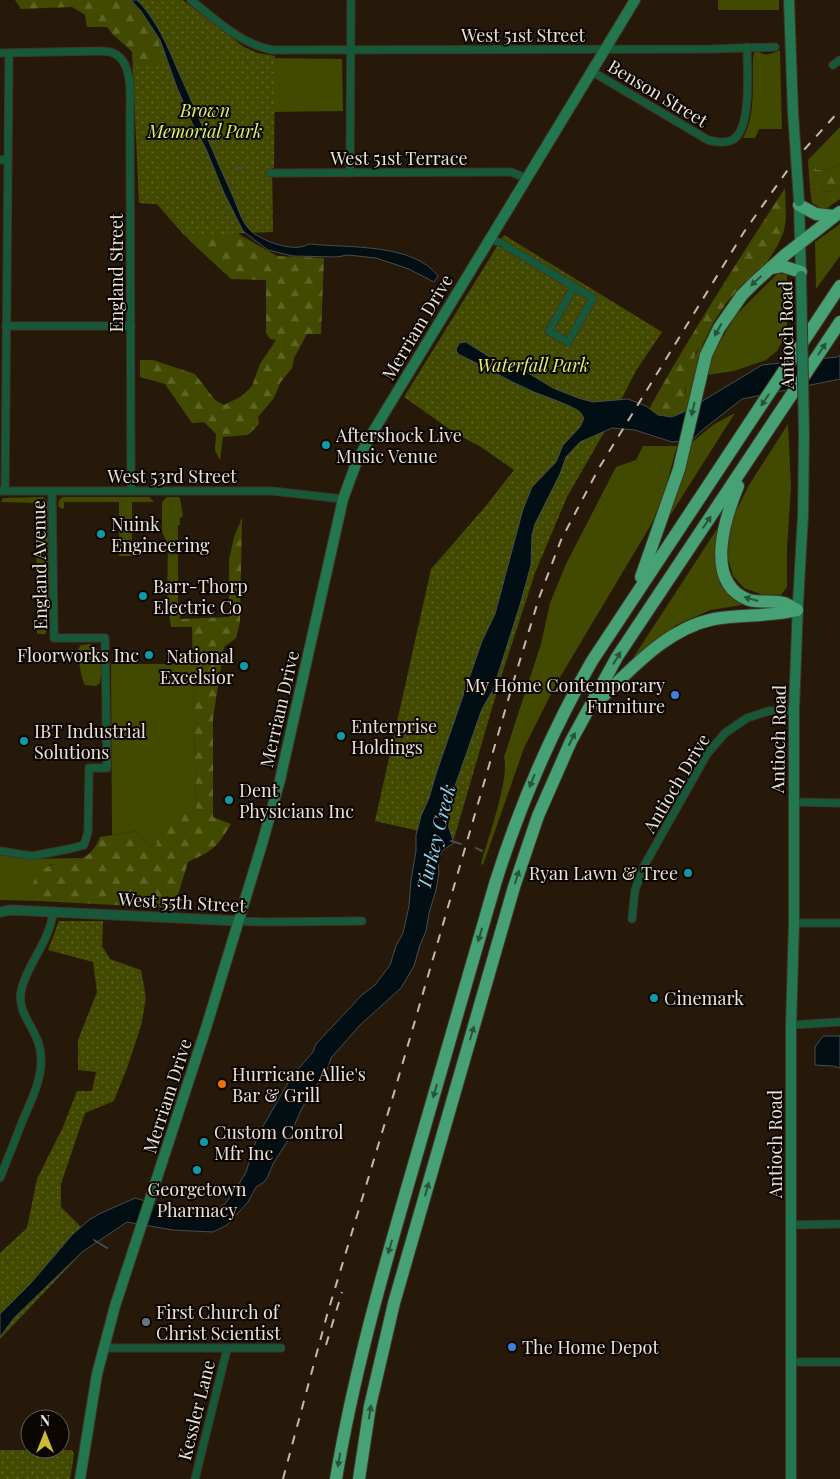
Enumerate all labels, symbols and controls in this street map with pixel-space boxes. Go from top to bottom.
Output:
street label: West 51st Street [460,23,586,47]
street label: Benson Street [604,54,713,133]
park label: Brown Memorial Park [147,98,262,143]
street label: West 51st Terrace [329,146,468,170]
street label: England Street [104,213,128,333]
street label: Merriam Drive [376,270,458,384]
one-way arrow [750,275,762,287]
street label: Antioch Road [773,280,799,390]
one-way arrow [714,323,722,338]
one-way arrow [817,342,827,355]
park label: Waterfall Park [477,353,589,377]
one-way arrow [760,393,769,406]
one-way arrow [689,402,697,417]
place label: Aftershock Live Music Venue [335,423,462,468]
marker: Aftershock Live Music Venue [320,439,332,451]
street label: West 53rd Street [106,464,237,488]
street label: England Avenue [26,500,52,630]
place label: Nuink Engineering [111,512,210,557]
one-way arrow [702,516,712,529]
marker: Nuink Engineering [95,528,107,540]
place label: Barr-Thorp Electric Co [153,574,248,619]
marker: Barr-Thorp Electric Co [137,590,149,602]
one-way arrow [743,595,758,603]
place label: Floorworks Inc [17,643,139,667]
place label: National Excelsior [160,644,234,689]
street label: Merriam Drive [254,648,304,770]
marker: Floorworks Inc [143,649,155,661]
one-way arrow [613,651,622,664]
marker: National Excelsior [238,660,250,672]
place label: My Home Contemporary Furniture [465,673,665,718]
street label: Antioch Road [765,684,791,794]
marker: My Home Contemporary Furniture [669,689,681,701]
place label: Enterprise Holdings [351,714,437,759]
place label: IBT Industrial Solutions [34,719,146,764]
street label: Antioch Drive [636,729,715,838]
marker: Enterprise Holdings [335,730,347,742]
one-way arrow [568,732,576,746]
marker: IBT Industrial Solutions [18,735,30,747]
one-way arrow [528,774,536,789]
place label: Dent Physicians Inc [239,778,354,823]
water label: Turkey Creek [409,781,461,893]
marker: Dent Physicians Inc [223,794,235,806]
place label: Ryan Lawn & Tree [529,861,678,885]
marker: Ryan Lawn & Tree [682,867,694,879]
one-way arrow [514,869,522,884]
street label: West 55th Street [117,887,247,917]
one-way arrow [476,927,484,942]
place label: Cinemark [664,986,744,1010]
marker: Cinemark [648,992,660,1004]
one-way arrow [468,1025,476,1041]
street label: Merriam Drive [137,1036,197,1156]
place label: Hurricane Allie's Bar & Grill [232,1062,366,1107]
marker: Hurricane Allie's Bar & Grill [216,1078,228,1090]
one-way arrow [431,1084,439,1099]
street label: Antioch Road [763,1089,787,1199]
place label: Custom Control Mfr Inc [214,1120,343,1165]
marker: Custom Control Mfr Inc [198,1136,210,1148]
marker: Georgetown Pharmacy [191,1164,203,1176]
place label: Georgetown Pharmacy [148,1177,247,1222]
one-way arrow [423,1182,431,1197]
one-way arrow [386,1240,394,1255]
place label: First Church of Christ Scientist [156,1300,281,1345]
marker: First Church of Christ Scientist [140,1316,152,1328]
place label: The Home Depot [522,1335,659,1359]
marker: The Home Depot [506,1341,518,1353]
street label: Kessler Lane [172,1357,220,1463]
one-way arrow [366,1403,374,1419]
north arrow [20,1409,70,1459]
text: N [40,1411,50,1430]
one-way arrow [335,1452,343,1468]

